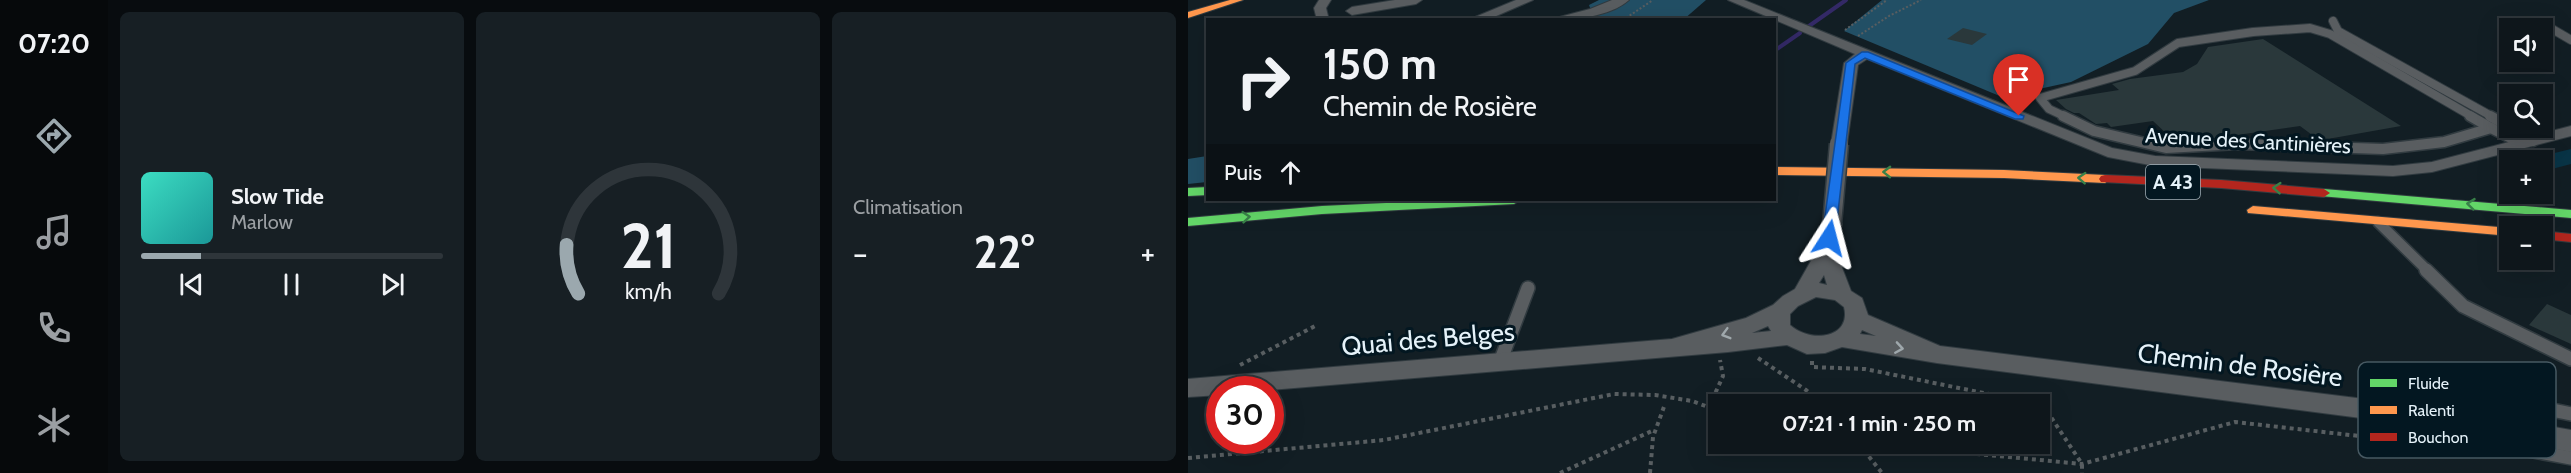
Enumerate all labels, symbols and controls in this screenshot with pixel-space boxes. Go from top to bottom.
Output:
map controls [2499,18,2553,270]
button: sound [2499,18,2553,72]
text: 07:20 [18,27,90,60]
text: 150 m [1323,38,1437,90]
icon: right [1224,42,1302,120]
pin [1993,54,2044,116]
icon: arrive [2002,63,2035,96]
button: search [2499,84,2553,138]
text: Chemin de Rosière [1323,90,1537,123]
icon: directions [33,115,75,157]
street label: Avenue des Cantinières [2145,123,2352,158]
button: + [2499,150,2553,204]
icon: ahead [1274,156,1307,189]
text: Puis [1224,159,1262,186]
road number: A 43 [2146,165,2200,199]
one-way arrow [1883,166,1892,178]
one-way arrow [2077,171,2086,184]
one-way arrow [2272,182,2281,195]
text: Slow Tide [231,183,324,210]
text: Climatisation [853,195,963,219]
one-way arrow [2466,198,2476,211]
position arrow [1797,206,1861,270]
text: 21 [620,208,676,284]
text: Marlow [231,210,293,234]
icon: music [33,211,75,253]
one-way arrow [1242,211,1251,224]
button: − [2499,216,2553,270]
text: 22° [974,225,1034,279]
text: − [853,233,868,273]
text: + [1140,233,1155,273]
icon: previous [175,268,208,301]
icon: pause [275,268,308,301]
icon: next [376,268,409,301]
text: km/h [625,278,671,304]
icon: phone [33,307,75,349]
street label: Quai des Belges [1340,315,1516,363]
one-way arrow [1721,327,1732,339]
street label: Chemin de Rosière [2136,337,2344,393]
one-way arrow [1893,341,1903,354]
legend [2358,362,2556,458]
text: Fluide [2408,374,2449,393]
speed limit sign: 30 [1206,376,1284,454]
text: Ralenti [2408,401,2455,420]
icon: climate [33,404,75,446]
text: 07:21 · 1 min · 250 m [1782,410,1976,437]
text: Bouchon [2408,428,2468,447]

